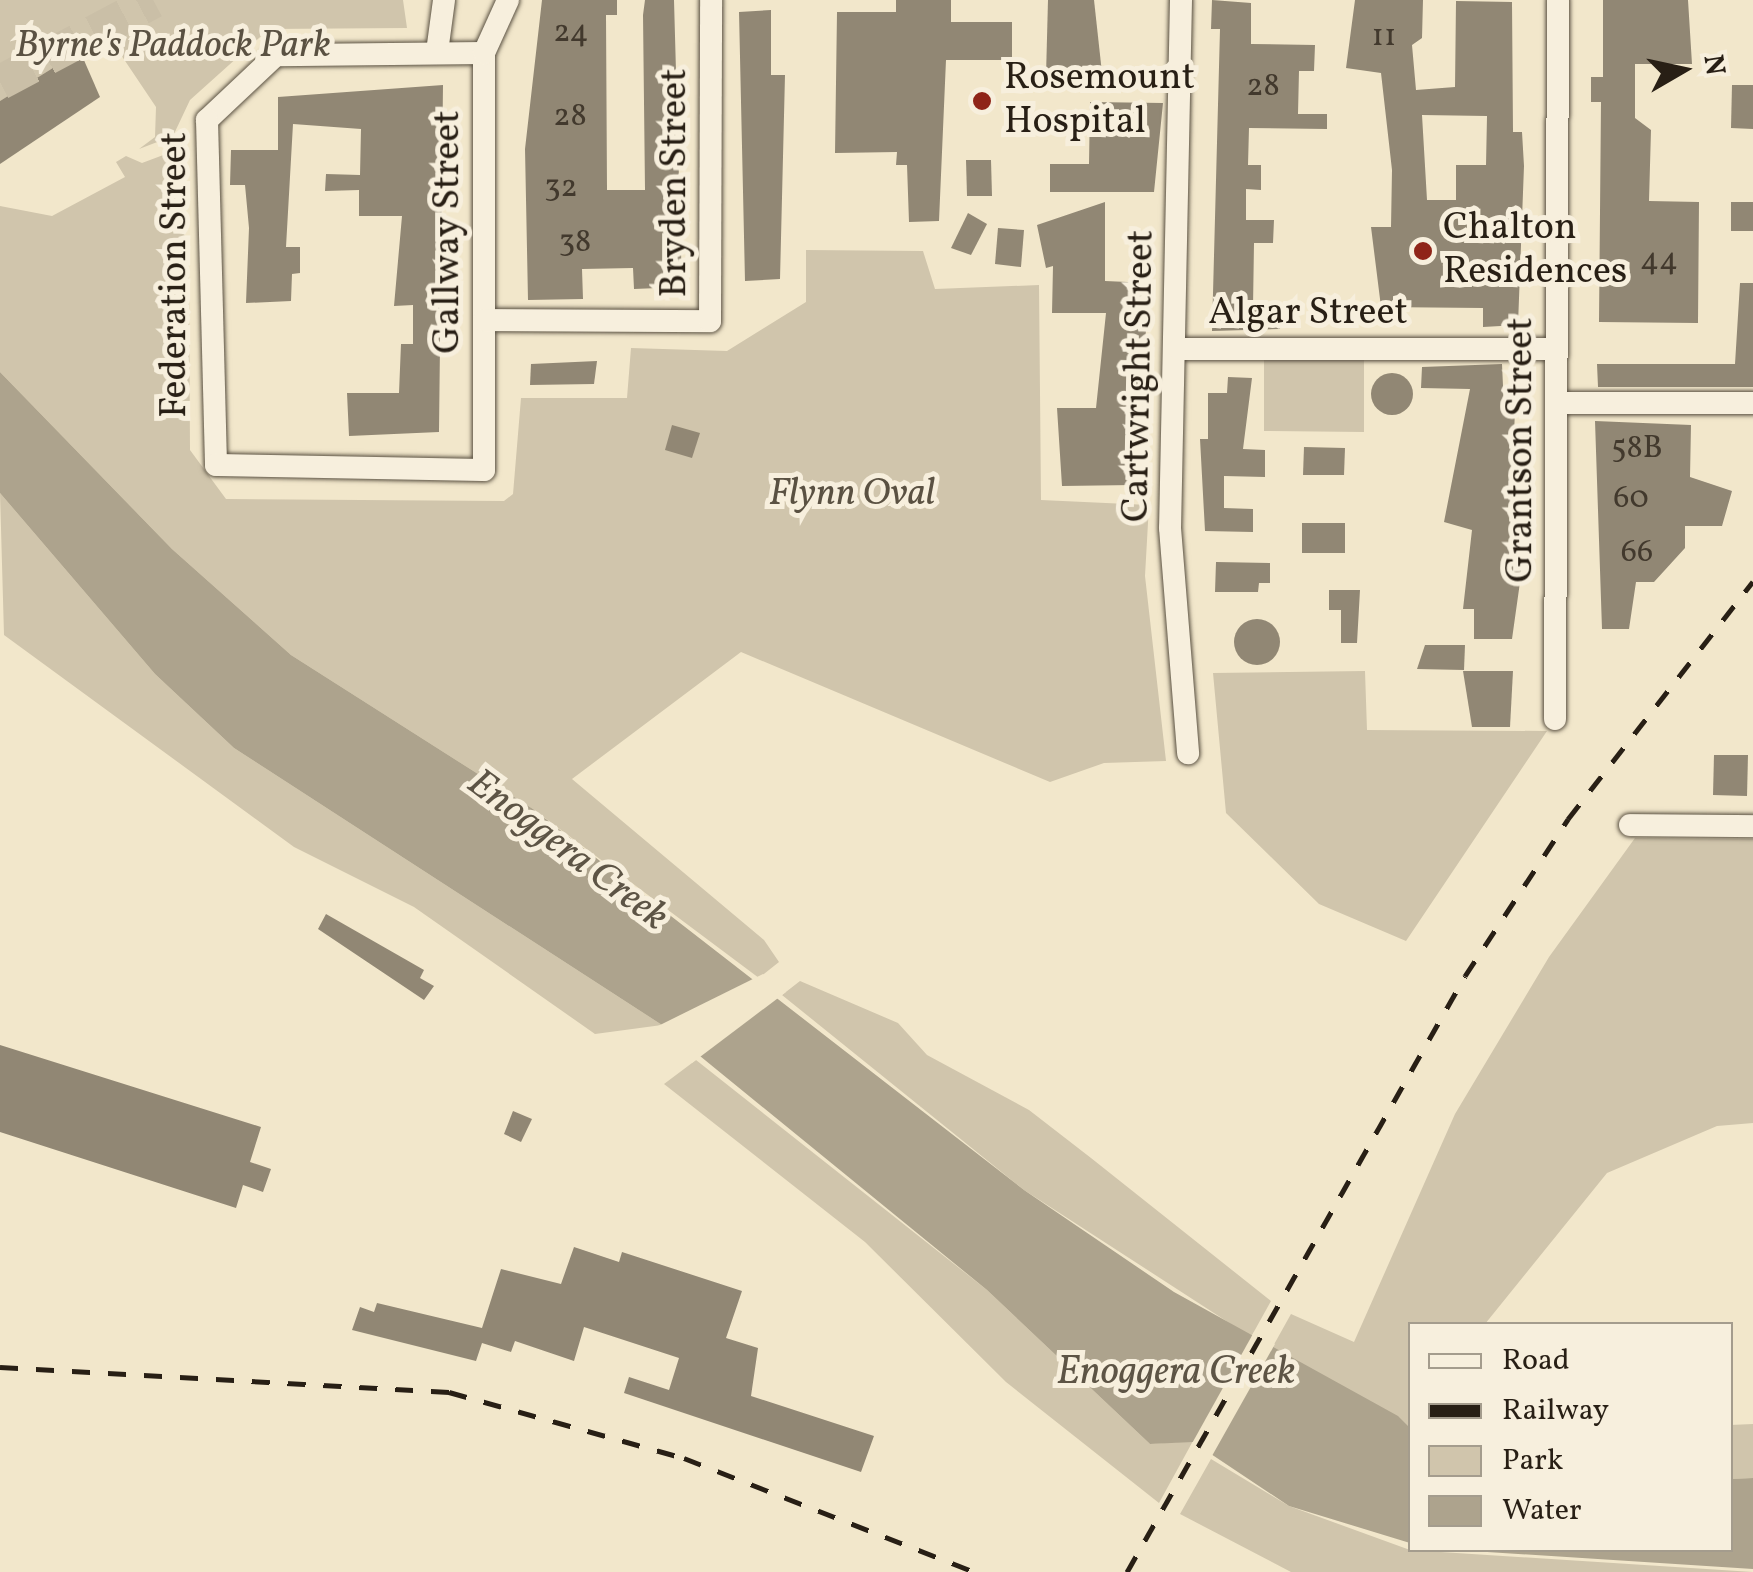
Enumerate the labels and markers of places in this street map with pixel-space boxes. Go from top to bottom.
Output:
place label: Rosemount Hospital [1004,56,1195,146]
marker: Rosemount Hospital [969,88,995,114]
place label: Chalton Residences [1443,206,1627,296]
marker: Chalton Residences [1412,240,1434,262]

